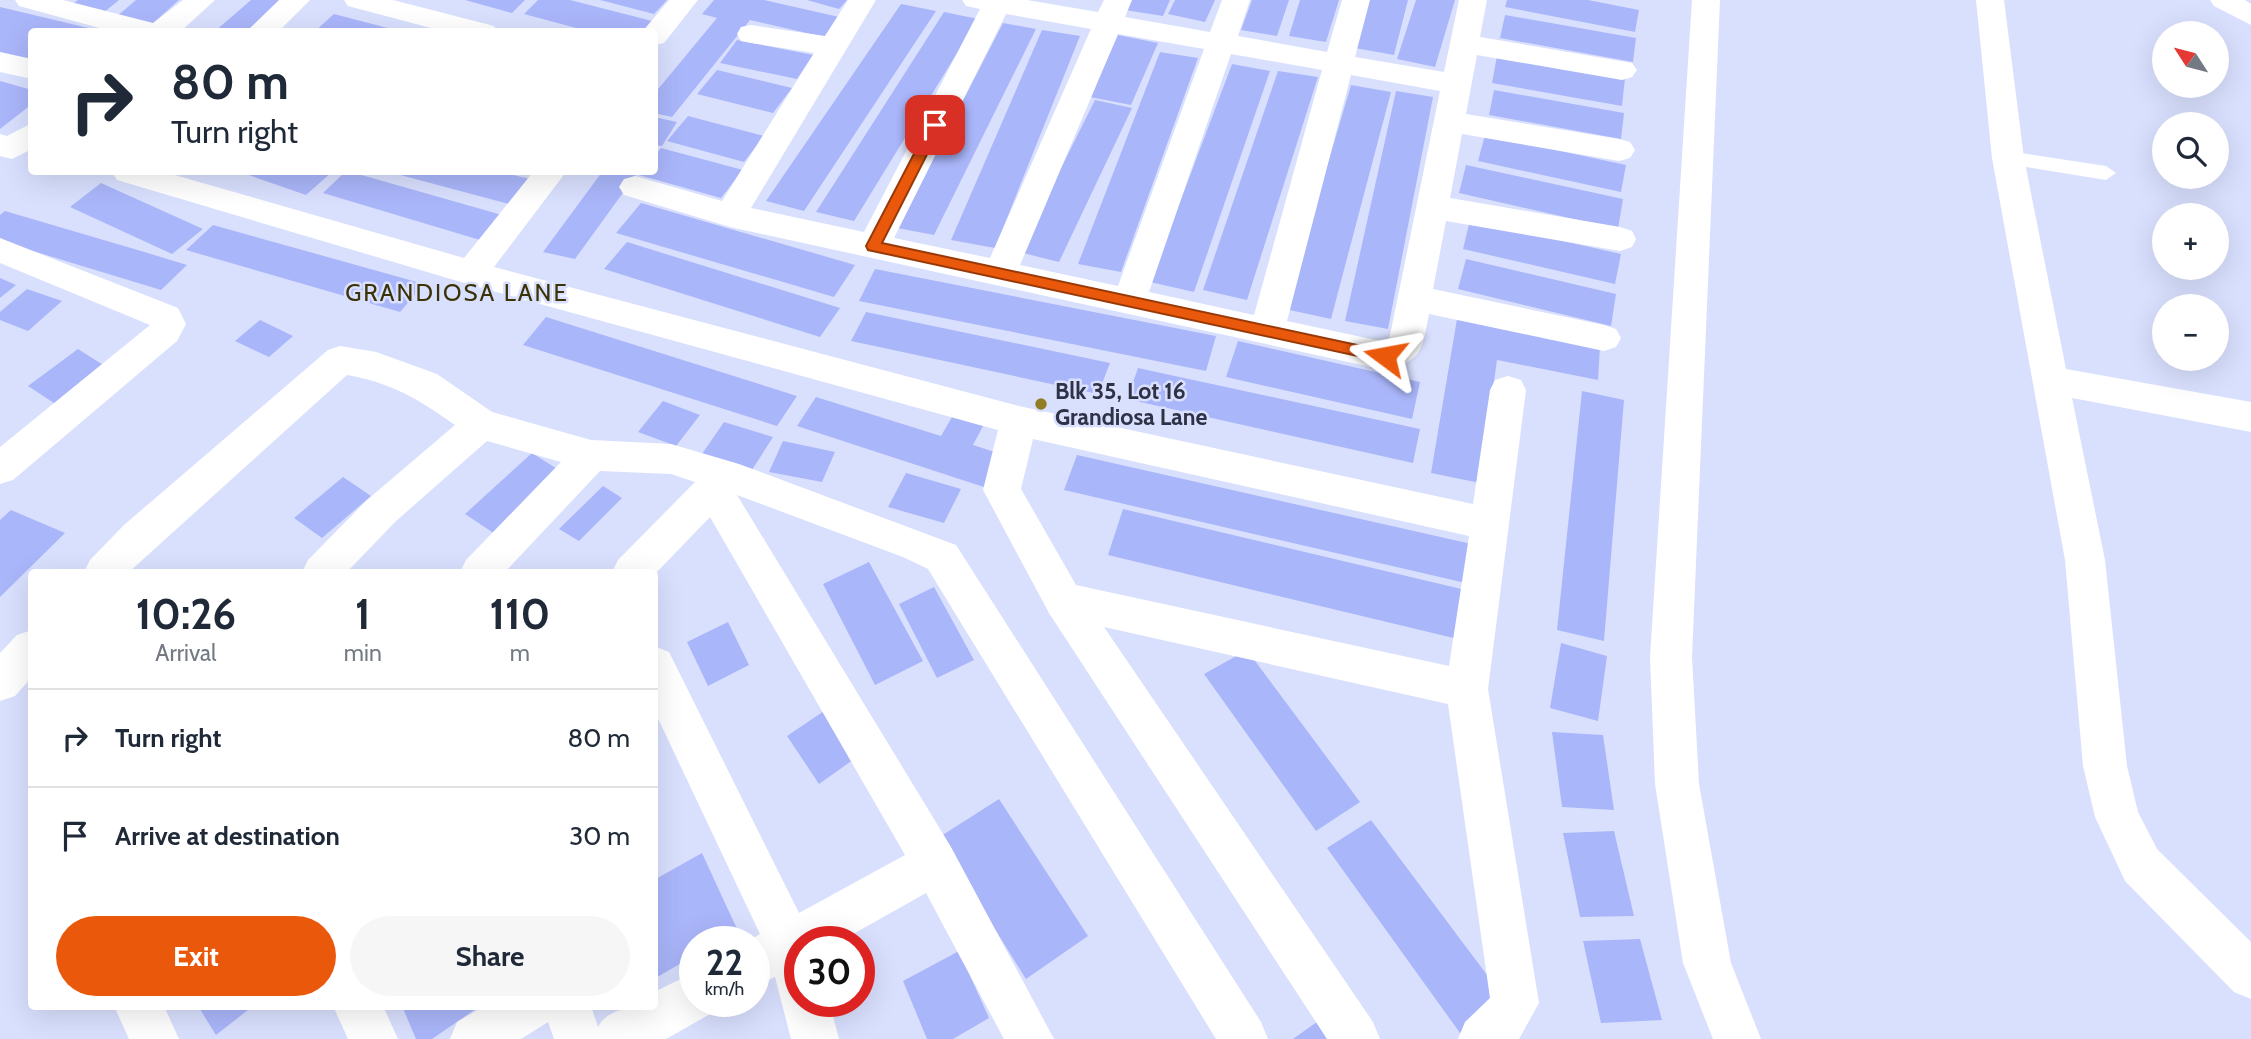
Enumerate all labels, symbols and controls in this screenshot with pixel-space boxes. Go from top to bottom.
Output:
north arrow [2152,21,2230,98]
map controls [2152,21,2229,371]
text: 80 m [171,52,289,111]
icon: right [56,56,147,147]
pin [905,95,965,155]
icon: arrive [916,106,954,144]
text: Turn right [171,112,298,151]
button: search [2152,112,2229,189]
button: + [2152,203,2229,280]
district label: GRANDIOSA LANE [345,278,569,307]
button: − [2152,294,2229,371]
position arrow [1348,319,1422,393]
place label: Blk 35, Lot 16 Grandiosa Lane [1055,377,1207,431]
marker: Blk 35, Lot 16 Grandiosa Lane [1033,396,1049,412]
text: 10:26 [136,588,236,640]
text: 1 [355,588,371,640]
text: 110 [490,588,550,640]
text: Arrival [155,639,217,667]
text: min [344,639,382,667]
text: m [510,639,530,667]
icon: right [56,719,94,757]
text: Turn right [115,722,221,754]
text: 80 m [567,722,630,754]
icon: arrive [56,817,94,855]
text: Arrive at destination [115,820,340,852]
text: 30 m [569,820,630,852]
button: Exit [56,916,336,996]
button: Share [350,916,630,996]
speed limit sign: 30 [784,926,875,1017]
text: 22 [706,941,743,984]
text: km/h [705,978,744,1000]

